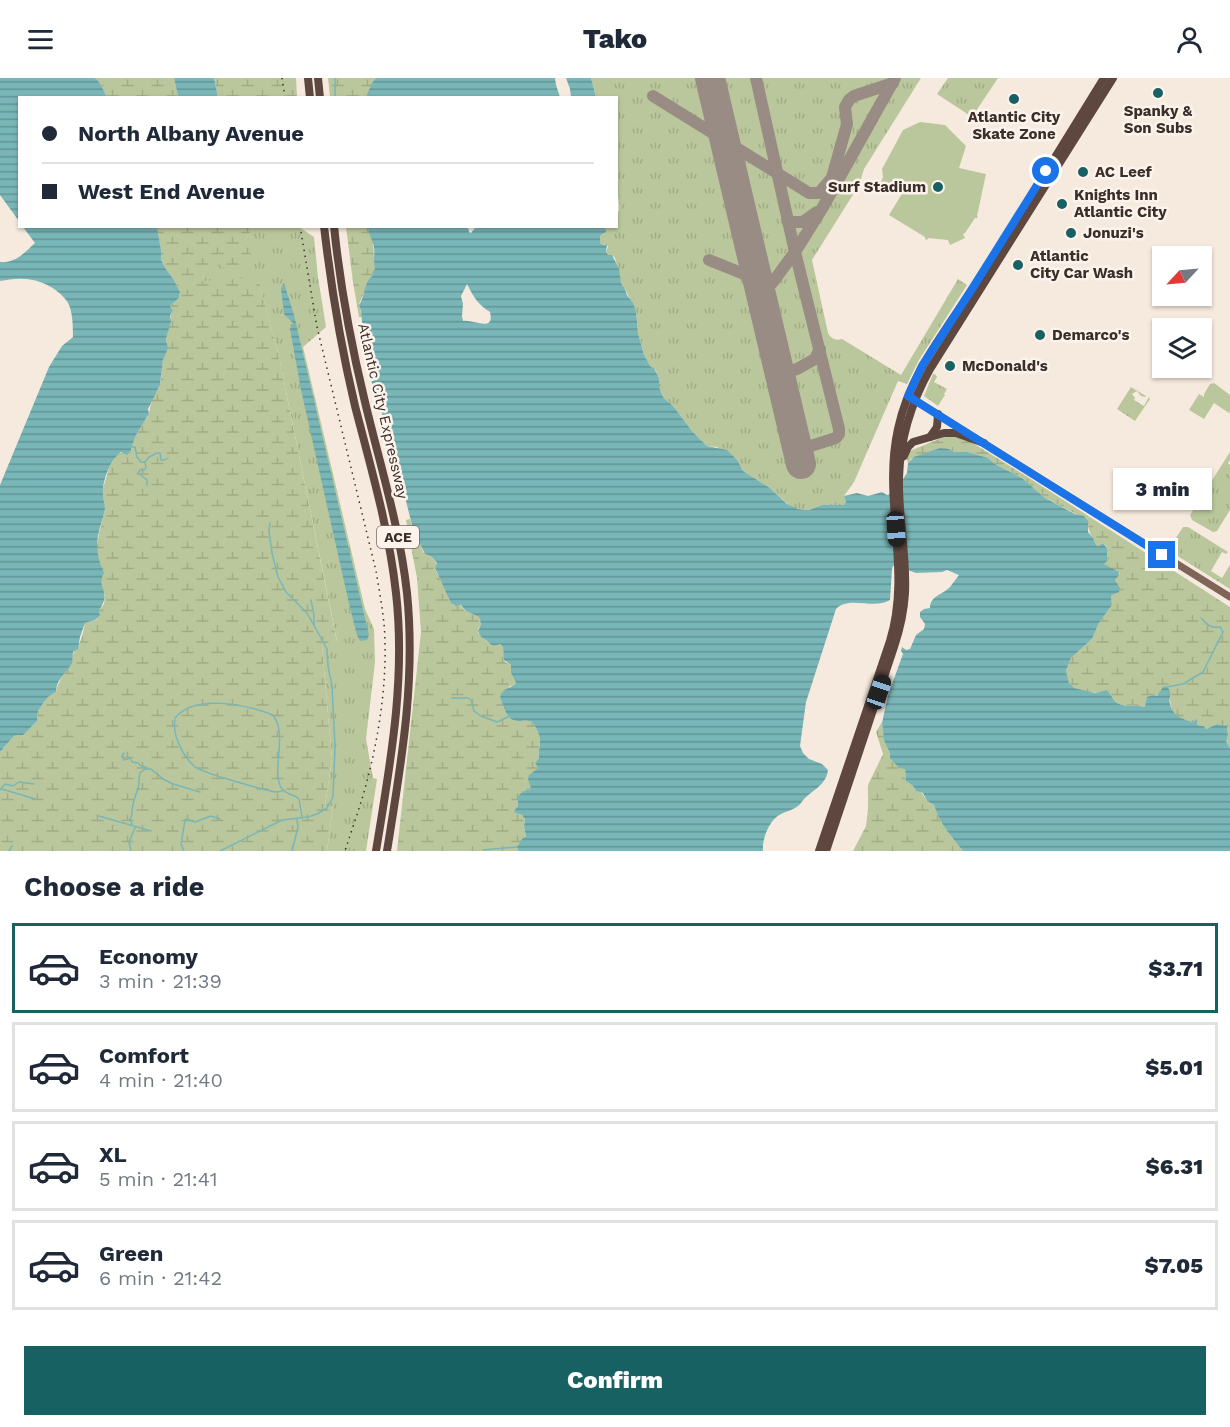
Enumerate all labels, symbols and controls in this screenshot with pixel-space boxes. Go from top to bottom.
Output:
icon: menu [24,23,57,56]
text: Tako [583,23,647,55]
icon: person [1173,23,1206,56]
marker: Spanky & Son Subs [1151,86,1165,100]
marker: Atlantic City Skate Zone [1007,92,1021,106]
place label: Spanky & Son Subs [1124,102,1193,137]
place label: Atlantic City Skate Zone [968,108,1061,143]
text: North Albany Avenue [78,121,304,146]
route start [1032,157,1059,184]
place label: AC Leef [1095,163,1153,181]
marker: AC Leef [1076,165,1090,179]
place label: Surf Stadium [828,178,926,196]
text: West End Avenue [78,179,265,204]
marker: Surf Stadium [931,180,945,194]
place label: Knights Inn Atlantic City [1074,186,1167,221]
marker: Knights Inn Atlantic City [1055,197,1069,211]
place label: Jonuzi's [1083,224,1144,242]
marker: Jonuzi's [1064,226,1078,240]
north arrow [1152,246,1212,306]
map controls [1152,246,1212,378]
place label: Atlantic City Car Wash [1030,247,1133,282]
marker: Atlantic City Car Wash [1011,258,1025,272]
button: layers [1152,318,1212,378]
street label: Atlantic City Expressway [354,321,412,501]
place label: Demarco's [1052,326,1129,344]
marker: Demarco's [1033,328,1047,342]
place label: McDonald's [962,357,1048,375]
marker: McDonald's [943,359,957,373]
callout: 3 min [1112,468,1212,510]
text: 3 min [1135,477,1190,501]
car [886,510,906,548]
road number: ACE [377,526,419,548]
route end [1148,541,1175,568]
car [865,672,893,712]
text: Choose a ride [24,871,204,903]
icon: car [27,941,81,995]
text: Economy [99,944,198,969]
text: $3.71 [1148,956,1203,981]
text: 3 min · 21:39 [99,969,222,993]
icon: car [27,1040,81,1094]
text: Comfort [99,1043,189,1068]
text: $5.01 [1145,1055,1203,1080]
text: 4 min · 21:40 [99,1068,223,1092]
icon: car [27,1139,81,1193]
text: XL [99,1142,127,1167]
text: $6.31 [1146,1154,1203,1179]
text: 5 min · 21:41 [99,1167,217,1191]
icon: car [27,1238,81,1292]
text: Green [99,1241,163,1266]
text: $7.05 [1144,1253,1203,1278]
text: 6 min · 21:42 [99,1266,222,1290]
button: Confirm [24,1346,1206,1415]

